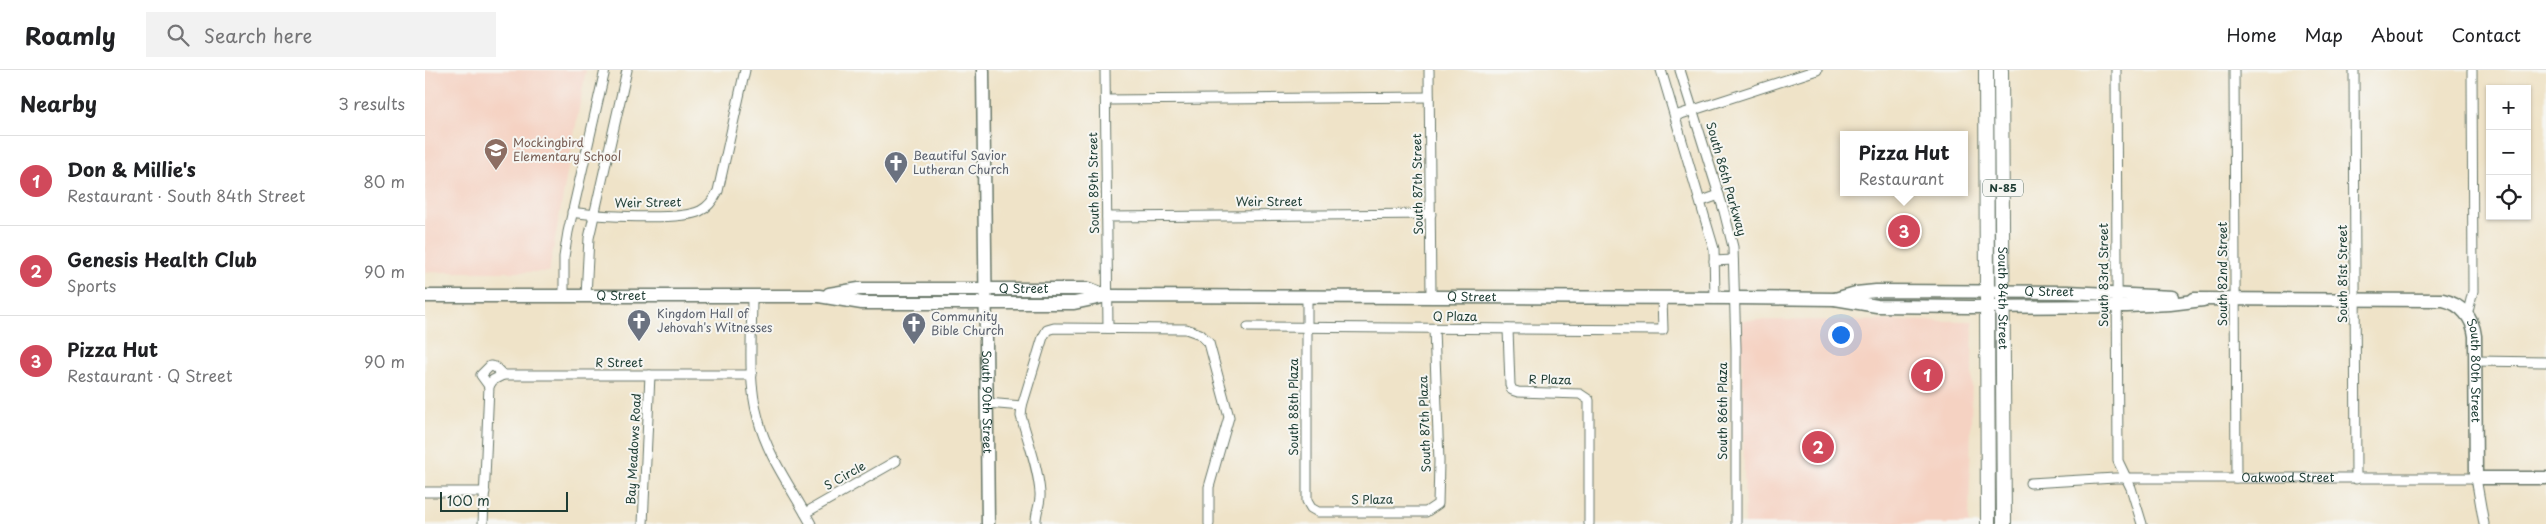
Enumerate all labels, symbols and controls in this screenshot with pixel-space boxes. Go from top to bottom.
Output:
search box [146,12,496,57]
text: Roamly [25,17,116,53]
icon: search [164,21,192,49]
text: Search here [204,21,312,49]
text: Home [2226,21,2276,48]
text: Map [2304,21,2343,48]
text: About [2371,21,2423,48]
text: Contact [2451,21,2521,48]
map controls [2486,85,2531,220]
button: + [2486,85,2531,130]
text: Nearby [20,87,97,119]
text: 3 results [338,91,405,115]
street label: South 86th Parkway [1702,120,1752,238]
button: − [2486,130,2531,175]
popup [1840,131,1968,196]
street label: South 89th Street [1083,132,1103,234]
place label: Mockingbird Elementary School [513,133,621,165]
street label: South 87th Street [1407,133,1427,235]
school or university icon: Mockingbird Elementary School [483,137,509,171]
text: Pizza Hut [1858,138,1950,166]
place label: Beautiful Savior Lutheran Church [913,146,1009,178]
church icon: Beautiful Savior Lutheran Church [883,150,909,184]
text: Don & Millie's [67,155,196,183]
text: Restaurant [1858,166,1944,190]
text: 1 [32,169,40,193]
text: 80 m [363,169,405,193]
button: locate [2486,175,2531,220]
road number: N-85 [1983,180,2023,196]
text: Restaurant · South 84th Street [67,183,305,207]
street label: Weir Street [614,192,682,212]
street label: Weir Street [1236,192,1302,210]
pin: 3 [1888,212,1920,250]
street label: South 82nd Street [2213,222,2231,326]
street label: South 83rd Street [2094,223,2112,327]
street label: South 81st Street [2333,225,2351,323]
text: Genesis Health Club [67,245,257,273]
street label: South 84th Street [1994,246,2013,350]
text: 2 [30,259,42,283]
text: 90 m [364,259,405,283]
text: Sports [67,273,116,297]
street label: Q Street [999,279,1048,297]
street label: Q Street [2024,282,2074,300]
street label: Q Street [596,286,646,304]
street label: Q Street [1447,287,1497,305]
place label: Kingdom Hall of Jehovah's Witnesses [657,304,772,336]
place label: Community Bible Church [931,307,1004,339]
street label: Q Plaza [1433,307,1478,325]
church icon: Kingdom Hall of Jehovah's Witnesses [626,308,652,342]
church icon: Community Bible Church [901,311,927,345]
street label: South 80th Street [2463,315,2486,423]
your location [1828,322,1854,348]
text: Pizza Hut [67,335,158,363]
text: 3 [31,349,41,373]
text: 90 m [364,349,405,373]
street label: South 90th Street [978,350,997,454]
street label: R Street [595,353,643,371]
pin: 1 [1911,356,1943,394]
street label: South 88th Plaza [1284,358,1302,456]
street label: South 86th Plaza [1713,362,1731,460]
text: Restaurant · Q Street [67,363,232,387]
street label: R Plaza [1528,370,1572,388]
street label: South 87th Plaza [1413,375,1435,473]
street label: Bay Meadows Road [621,393,645,505]
pin: 2 [1802,428,1834,466]
street label: S Circle [820,456,869,494]
street label: Oakwood Street [2241,468,2334,486]
scale bar [440,489,567,512]
text: 100 m [447,490,490,511]
street label: S Plaza [1351,490,1394,508]

